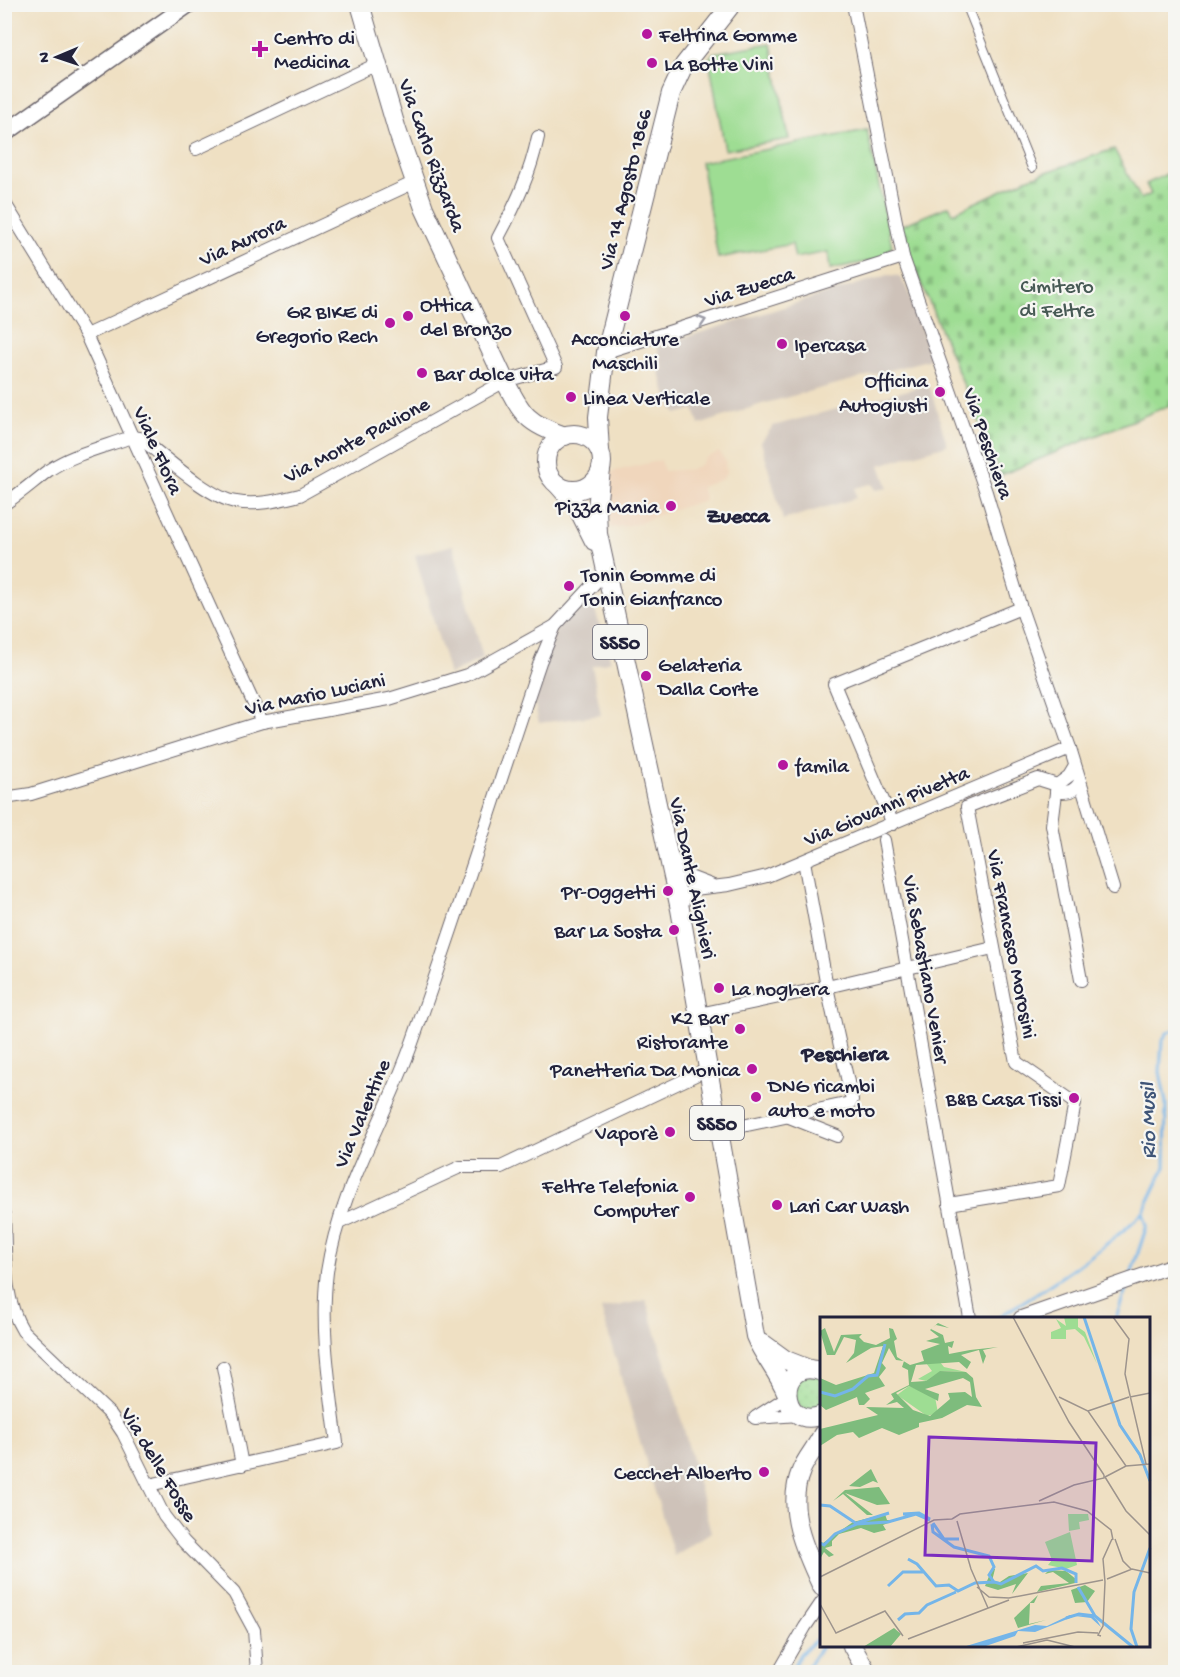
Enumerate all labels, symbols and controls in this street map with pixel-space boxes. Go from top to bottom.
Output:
place label: Feltrina Gomme [658,25,798,50]
north arrow [27,27,87,87]
marker: Feltrina Gomme [640,27,654,41]
place label: Centro di Medicina [274,28,355,77]
marker: Centro di Medicina [251,40,269,58]
text: N [36,51,55,63]
place label: La Botte Vini [664,54,774,79]
marker: La Botte Vini [645,56,659,70]
street label: Via Carlo Rizzarda [390,75,469,237]
street label: Via 14 Agosto 1866 [595,106,660,274]
street label: Via Aurora [195,212,292,274]
street label: Via Zuecca [701,263,799,316]
park label: Cimitero di Feltre [1020,276,1096,325]
place label: Ottica del Bronzo [420,295,512,344]
place label: GR BIKE di Gregorio Rech [256,302,378,351]
marker: Ottica del Bronzo [401,309,415,323]
marker: Acconciature Maschili [618,309,632,323]
marker: GR BIKE di Gregorio Rech [383,316,397,330]
one-way arrow [696,316,707,328]
place label: Acconciature Maschili [571,329,680,378]
place label: Ipercasa [794,335,867,360]
marker: Ipercasa [775,337,789,351]
place label: Bar dolce vita [433,364,555,389]
marker: Bar dolce vita [415,366,429,380]
place label: Officina Autogiusti [839,371,929,420]
street label: Via Peschiera [955,384,1017,504]
marker: Officina Autogiusti [933,385,947,399]
place label: Linea Verticale [583,388,711,413]
marker: Linea Verticale [564,390,578,404]
street label: Via Monte Pavione [280,393,436,491]
street label: Viale Flora [125,403,187,501]
place label: Pizza Mania [554,497,660,522]
marker: Pizza Mania [664,499,678,513]
district label: Zuecca [706,505,771,531]
place label: Tonin Gomme di Tonin Gianfranco [580,565,723,614]
marker: Tonin Gomme di Tonin Gianfranco [562,579,576,593]
road number: SS50 [593,625,647,659]
place label: Gelateria Dalla Corte [656,655,760,704]
street label: Via Mario Luciani [243,669,388,724]
marker: Gelateria Dalla Corte [639,669,653,683]
place label: famila [794,756,850,781]
marker: famila [776,758,790,772]
street label: Via Giovanni Pivetta [800,762,975,855]
street label: Via Dante Alighieri [661,795,720,962]
street label: Via Francesco Morosini [979,847,1040,1041]
street label: Via Sebastiano Venier [895,873,953,1067]
place label: Pr-Oggetti [560,882,656,907]
marker: Pr-Oggetti [661,884,675,898]
place label: Bar La Sosta [553,921,663,946]
marker: Bar La Sosta [667,923,681,937]
place label: La noghera [731,979,831,1004]
marker: La noghera [712,981,726,995]
place label: K2 Bar Ristorante [637,1008,730,1057]
marker: K2 Bar Ristorante [733,1022,747,1036]
district label: Peschiera [800,1043,890,1069]
street label: Via Valentine [330,1055,399,1173]
place label: Panetteria Da Monica [549,1060,741,1085]
marker: Panetteria Da Monica [745,1062,759,1076]
place label: DNG ricambi auto e moto [766,1076,875,1125]
water label: Rio Musil [1136,1081,1164,1159]
place label: B&B Casa Tissi [945,1089,1062,1114]
marker: DNG ricambi auto e moto [749,1090,763,1104]
marker: B&B Casa Tissi [1067,1091,1081,1105]
road number: SS50 [690,1106,744,1140]
place label: Vaporè [594,1123,659,1148]
marker: Vaporè [663,1125,677,1139]
place label: Feltre Telefonia Computer [541,1176,680,1225]
marker: Feltre Telefonia Computer [683,1190,697,1204]
place label: Lari Car Wash [789,1196,909,1221]
marker: Lari Car Wash [770,1198,784,1212]
inset map [820,1317,1150,1647]
street label: Via delle Fosse [113,1403,202,1529]
place label: Cecchet Alberto [614,1463,752,1488]
marker: Cecchet Alberto [757,1465,771,1479]

